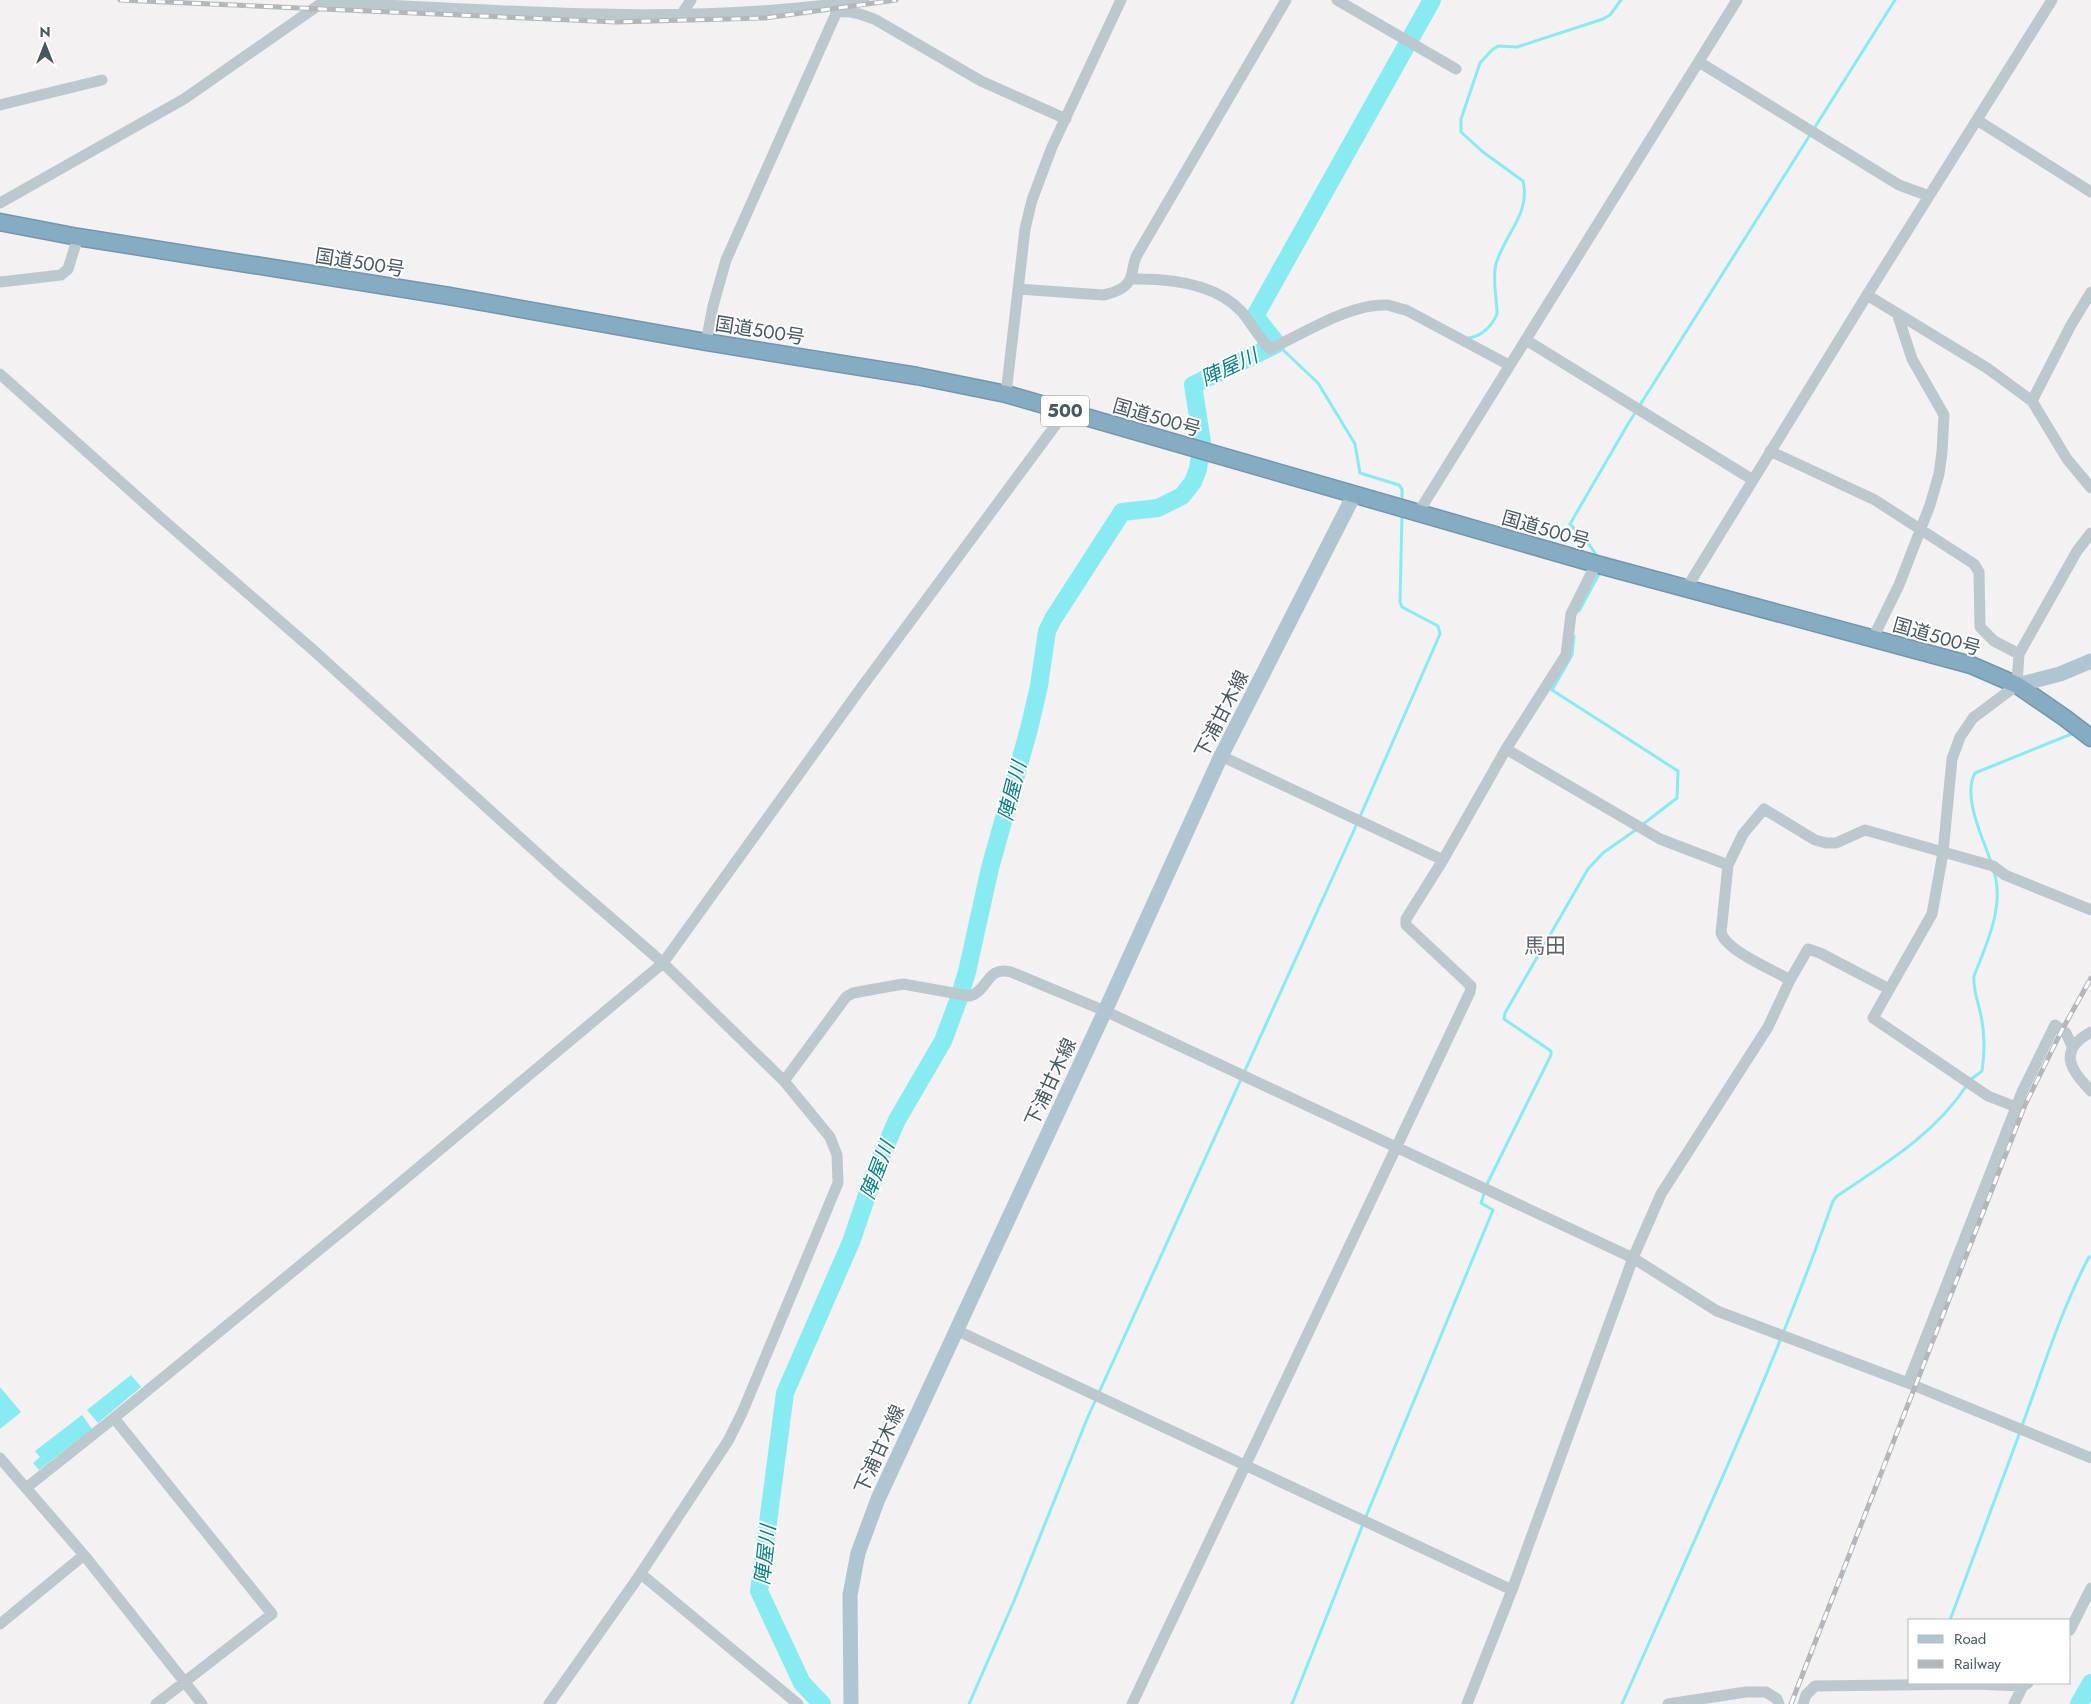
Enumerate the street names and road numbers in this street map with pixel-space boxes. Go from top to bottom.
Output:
street label: 国道500号 [313,242,407,283]
street label: 国道500号 [713,310,807,351]
street label: 国道500号 [1110,392,1204,443]
road number: 500 [1041,396,1089,426]
street label: 国道500号 [1499,504,1593,555]
street label: 国道500号 [1890,611,1984,662]
street label: 下浦甘木線 [1188,666,1255,763]
street label: 下浦甘木線 [1018,1033,1083,1131]
street label: 下浦甘木線 [848,1400,911,1498]

